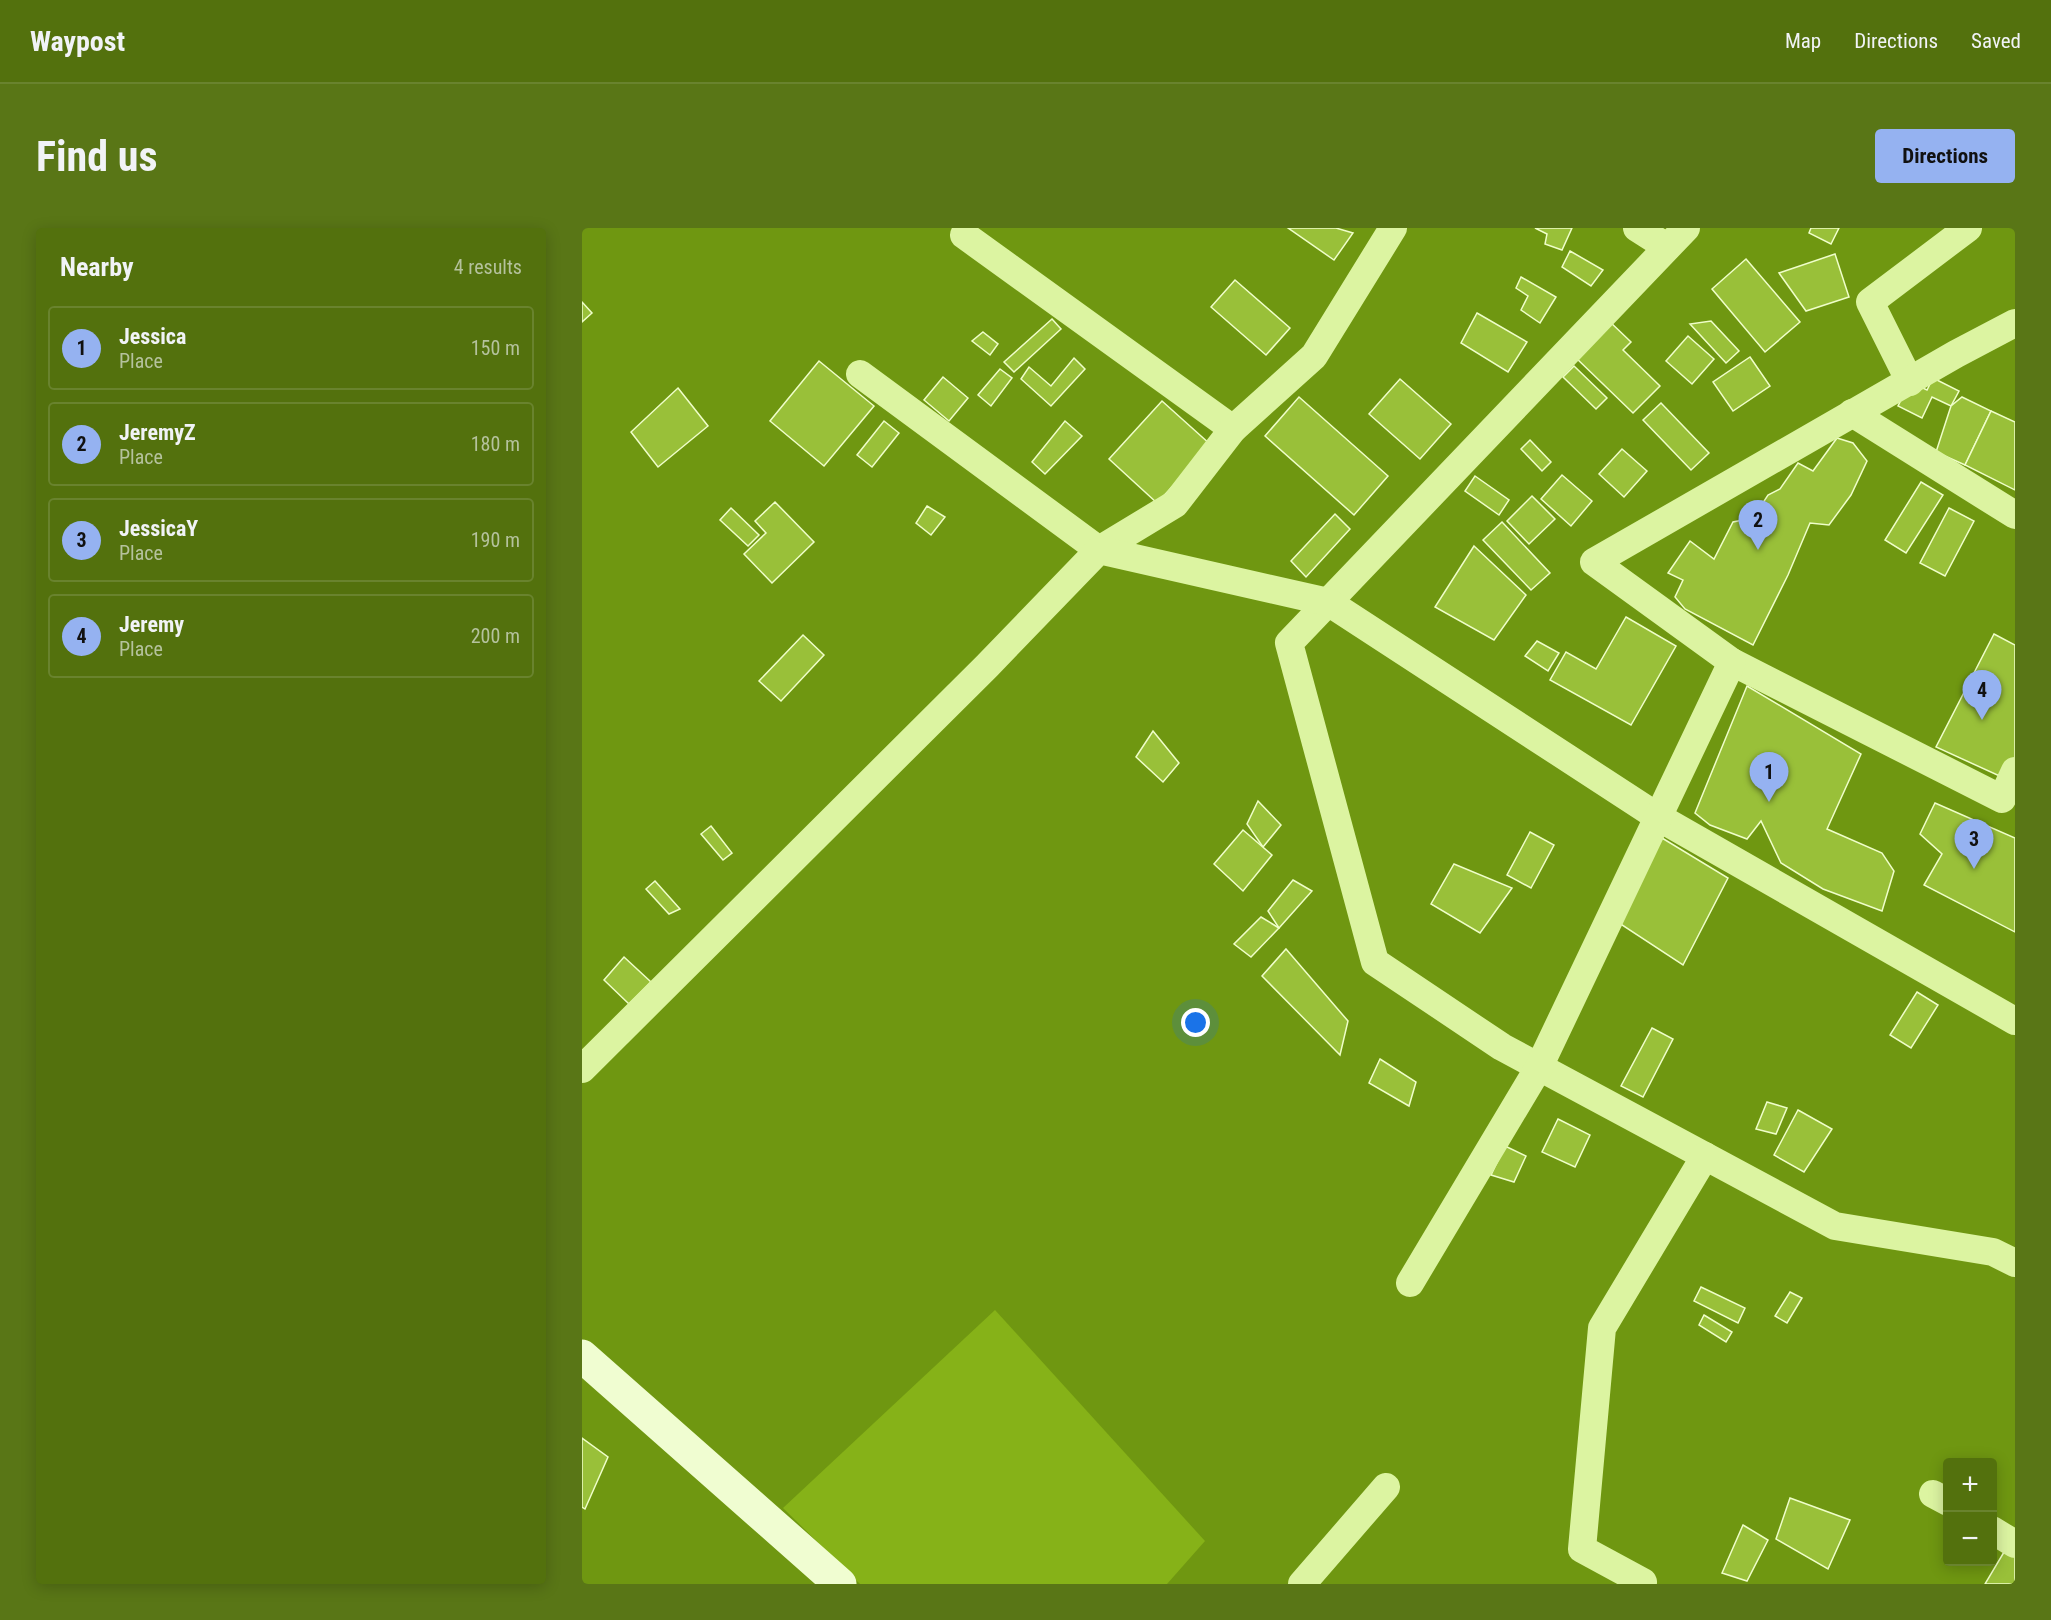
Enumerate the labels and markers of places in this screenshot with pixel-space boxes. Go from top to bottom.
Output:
pin: 2 [1738,500,1778,550]
pin: 4 [1962,670,2002,720]
pin: 1 [1750,752,1788,802]
pin: 3 [1954,820,1994,869]

